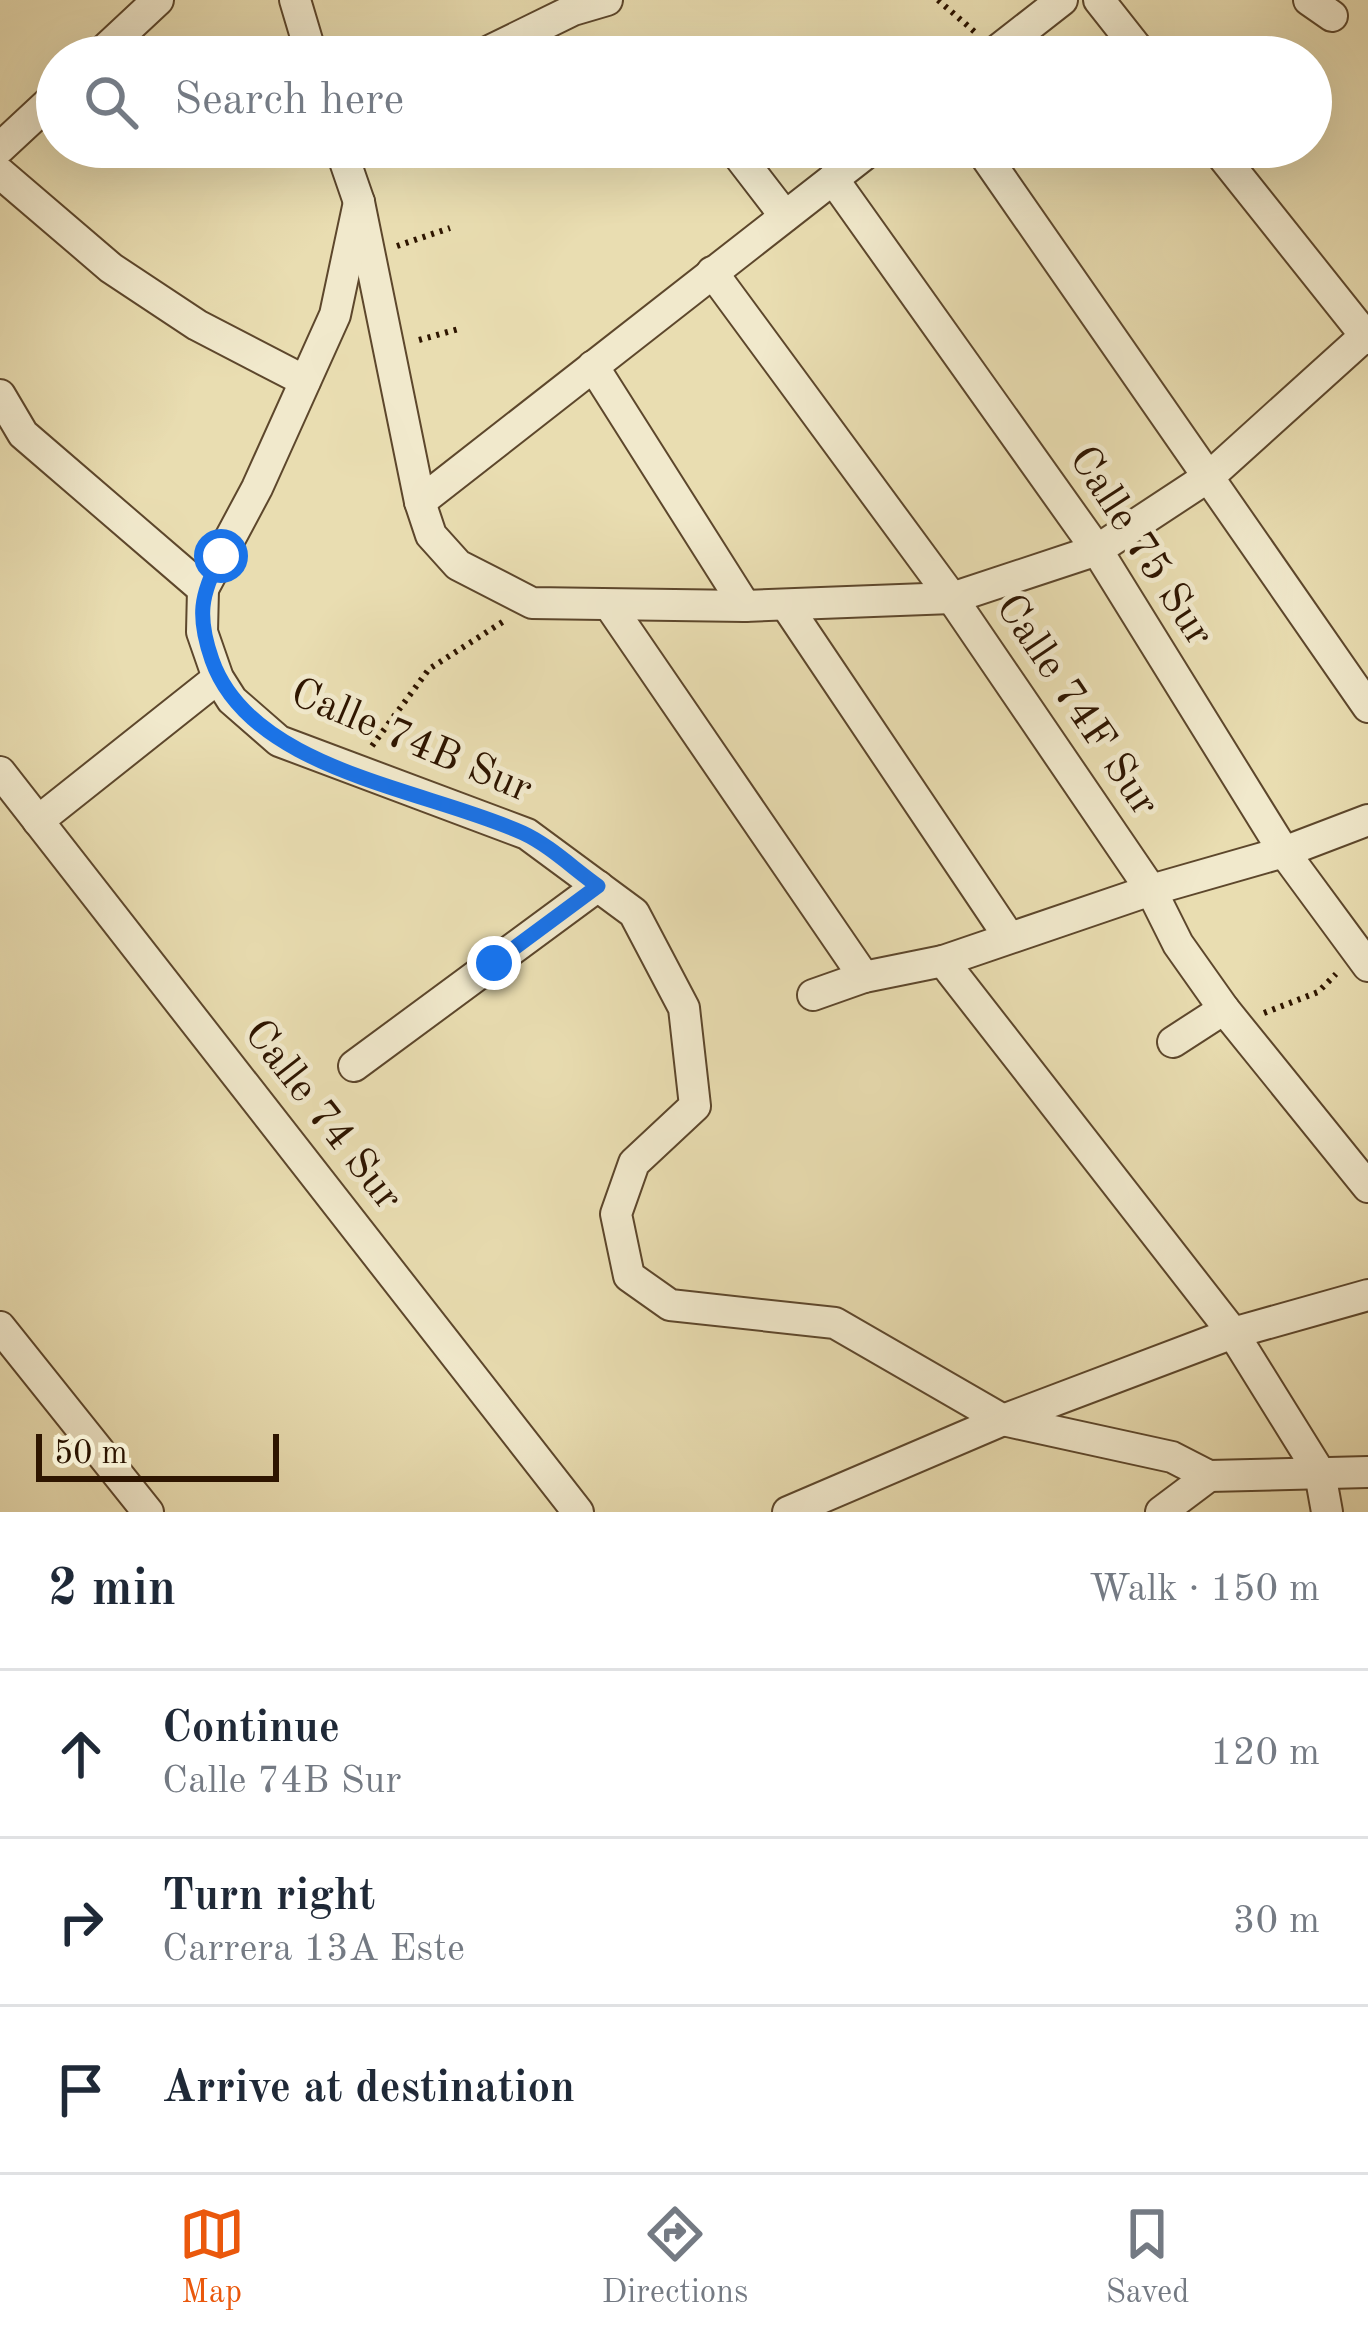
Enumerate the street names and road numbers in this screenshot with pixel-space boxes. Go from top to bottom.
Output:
street label: Calle 75 Sur [1060,440,1220,654]
street label: Calle 74F Sur [987,588,1165,824]
street label: Calle 74B Sur [284,672,538,812]
street label: Calle 74 Sur [235,1013,409,1219]

